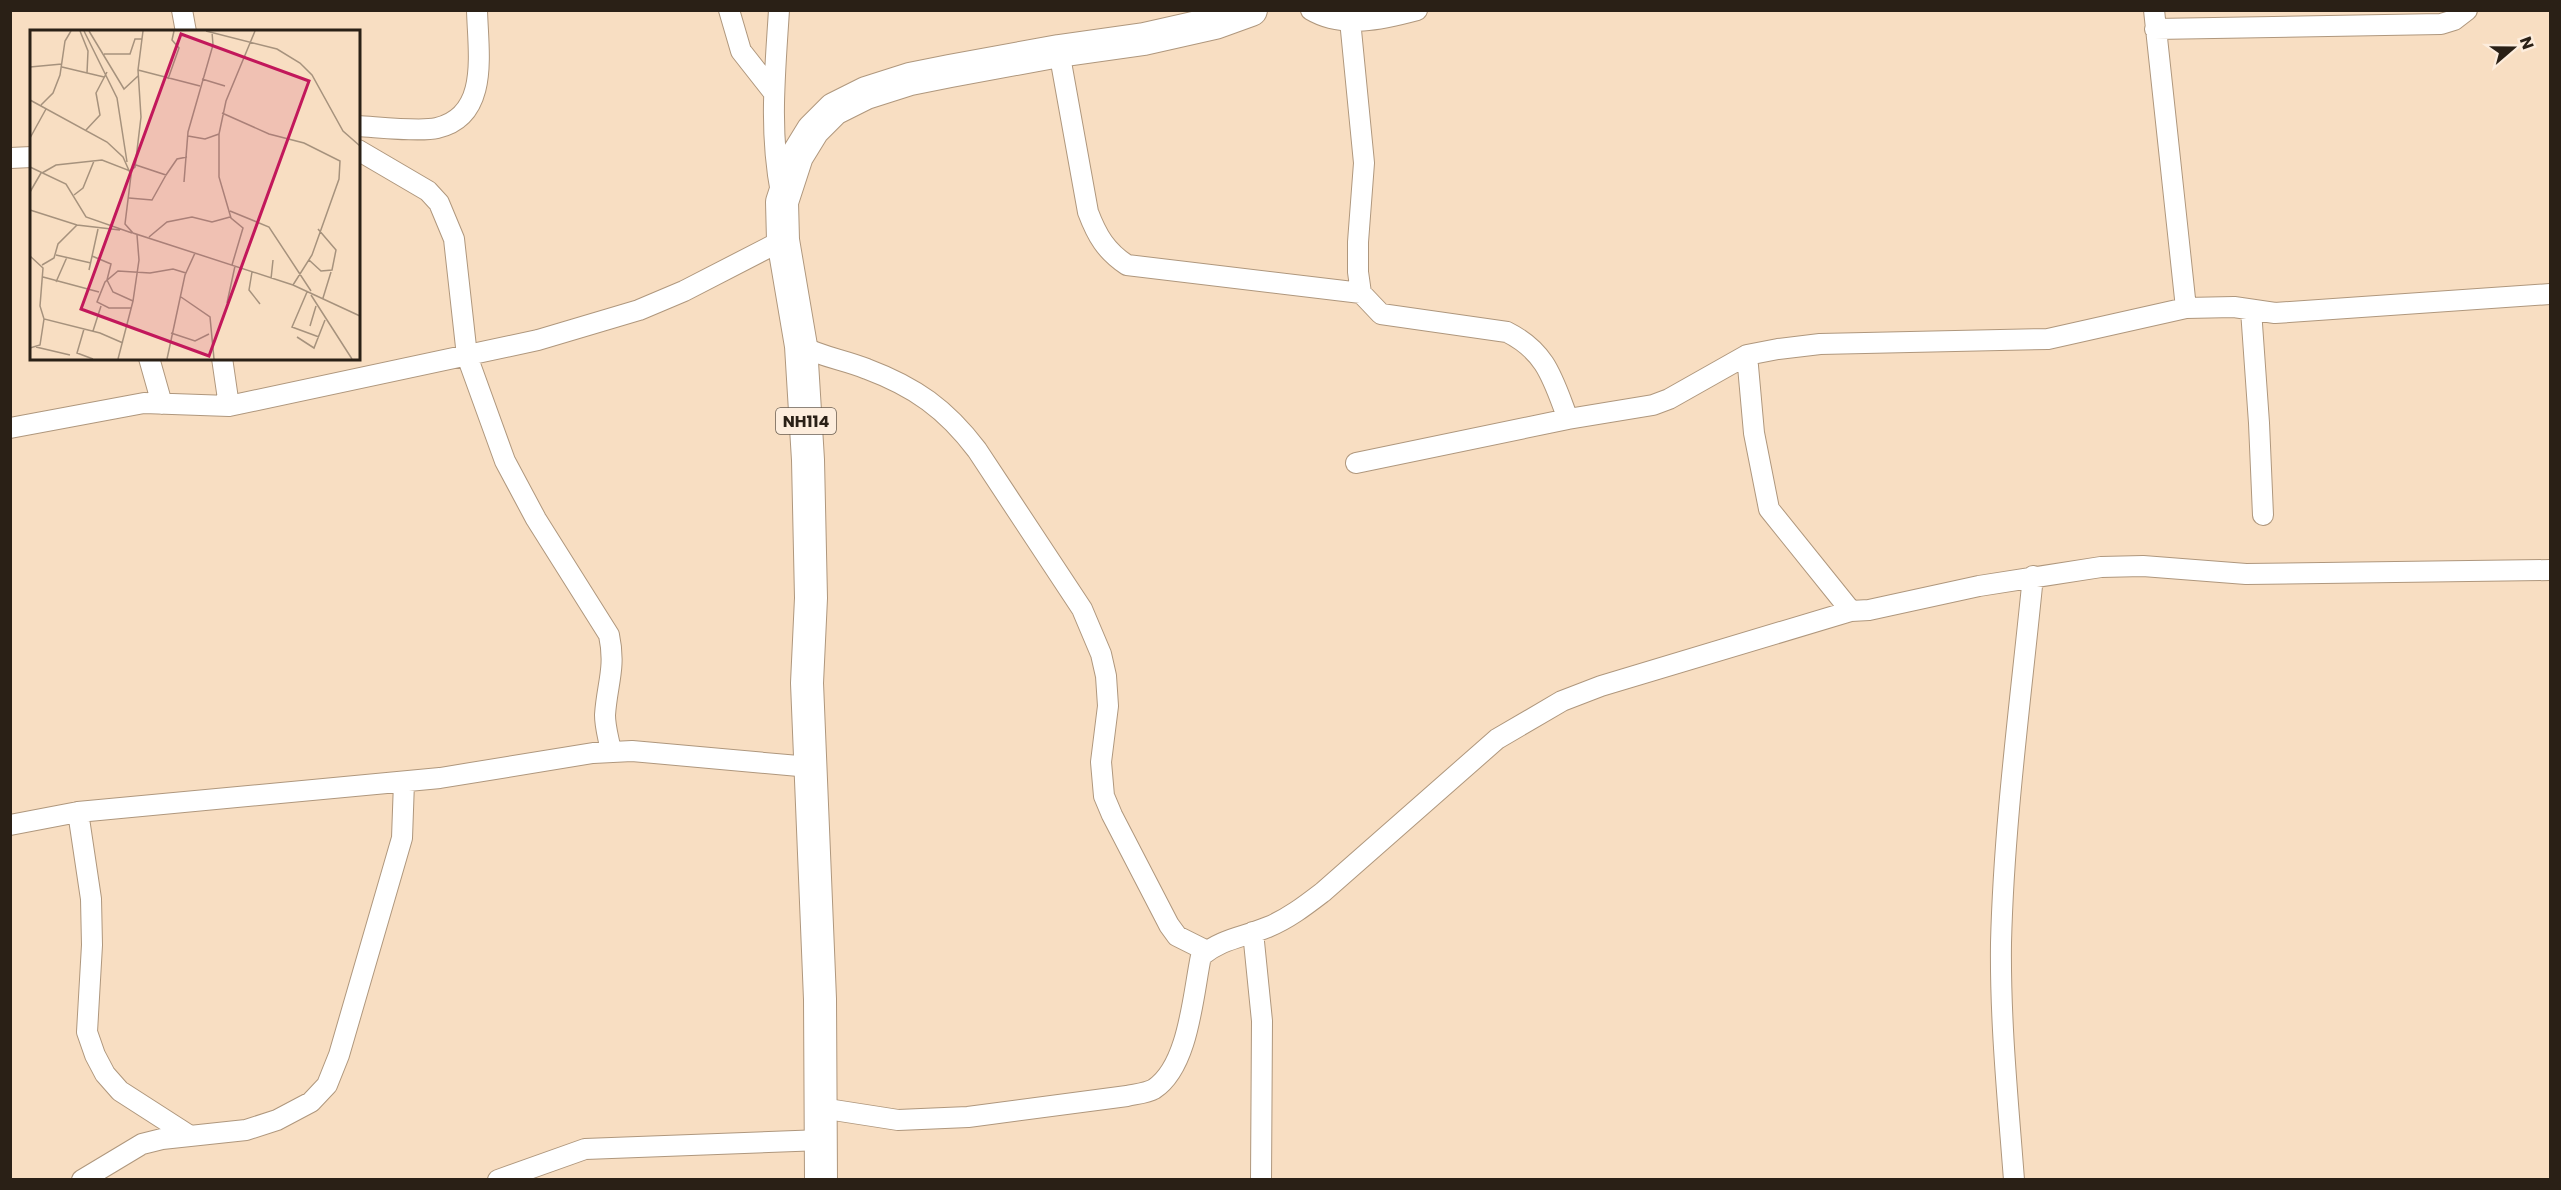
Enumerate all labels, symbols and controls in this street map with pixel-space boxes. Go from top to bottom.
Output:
north arrow [2483,18,2543,78]
inset map [30,30,360,360]
text: N [2514,33,2539,53]
road number: NH114 [776,408,836,434]

